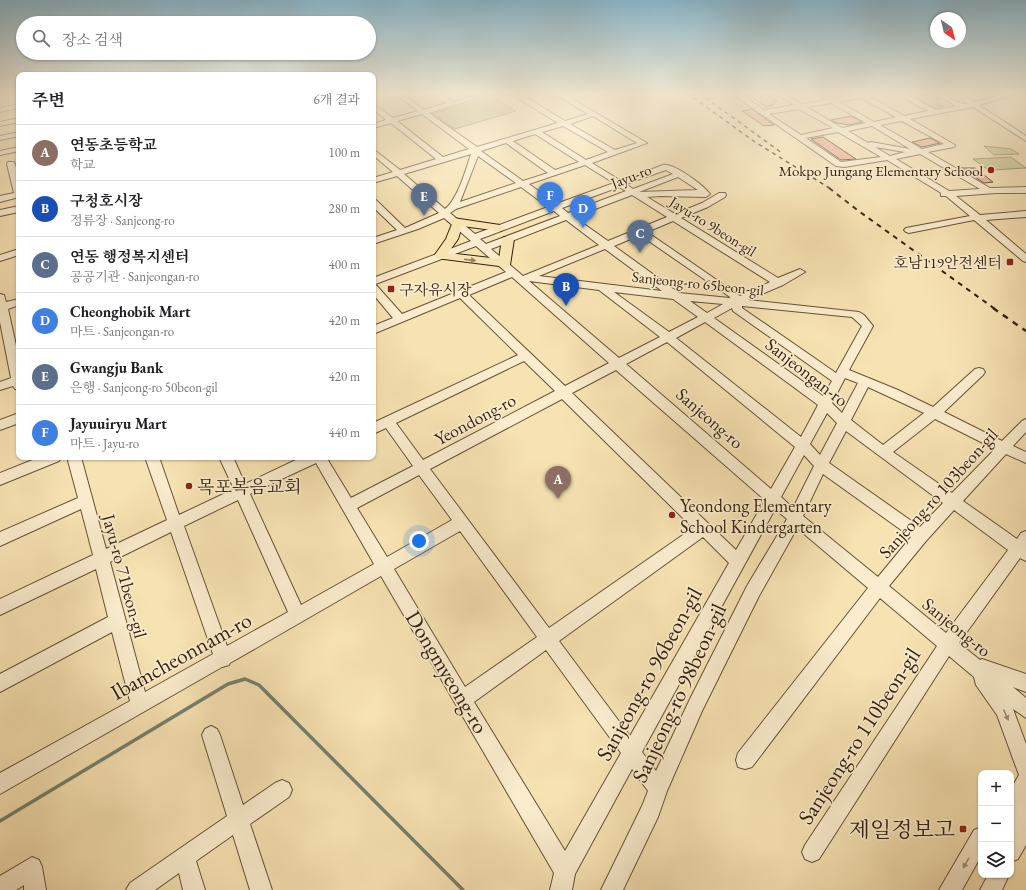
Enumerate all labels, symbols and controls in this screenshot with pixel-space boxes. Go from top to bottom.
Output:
north arrow [930,12,966,48]
search box [16,16,376,60]
icon: search [30,27,52,49]
text: 장소 검색 [62,30,123,49]
text: 주변 [32,89,65,111]
text: 6개 결과 [313,91,360,108]
text: 연동초등학교 [70,135,157,154]
text: A [40,144,50,161]
text: 100 m [329,144,360,161]
text: 학교 [70,156,95,173]
street label: Jayu-ro [606,160,654,193]
place label: Mokpo Jungang Elementary School [779,161,983,180]
marker: Mokpo Jungang Elementary School [986,165,996,175]
pin: F [537,182,563,215]
pin: E [411,183,437,216]
text: 구청호시장 [70,191,142,210]
street label: Jayu-ro 9beon-gil [664,191,760,260]
pin: D [570,195,596,228]
text: B [41,200,49,217]
text: 280 m [329,200,360,217]
text: 정류장 · Sanjeong-ro [70,212,175,229]
pin: C [627,220,653,253]
text: 연동 행정복지센터 [70,247,189,266]
place label: 호남119안전센터 [893,253,1002,272]
text: C [40,256,50,273]
text: 400 m [329,256,360,273]
one-way arrow [464,256,476,263]
marker: 호남119안전센터 [1005,257,1015,267]
street label: Sanjeong-ro 65beon-gil [631,267,765,299]
text: 공공기관 · Sanjeongan-ro [70,268,199,285]
pin: B [553,273,579,306]
place label: 구자유시장 [399,280,472,299]
marker: 구자유시장 [386,284,396,294]
text: Cheonghobik Mart [70,302,191,321]
text: D [40,312,50,329]
text: 420 m [329,312,360,329]
text: 마트 · Sanjeongan-ro [70,323,174,340]
street label: Sanjeongan-ro [761,333,853,412]
text: Gwangju Bank [70,358,163,377]
text: E [41,368,49,385]
text: 420 m [329,368,360,385]
text: 은행 · Sanjeong-ro 50beon-gil [70,379,218,396]
street label: Sanjeong-ro [671,382,749,454]
street label: Yeondong-ro [430,388,520,450]
text: Jayuuiryu Mart [70,414,167,433]
street label: Sanjeong-ro 103beon-gil [873,423,1003,563]
text: F [41,424,49,441]
text: 440 m [329,424,360,441]
text: 마트 · Jayu-ro [70,435,139,452]
pin: A [545,466,571,499]
place label: 목포복음교회 [197,475,301,498]
marker: 목포복음교회 [184,481,194,491]
place label: Yeondong Elementary School Kindergarten [680,494,832,538]
street label: Jayu-ro 71beon-gil [97,510,153,640]
marker: Yeondong Elementary School Kindergarten [667,510,677,520]
your location [409,531,429,551]
street label: Sanjeong-ro 96beon-gil [589,582,709,766]
street label: Sanjeong-ro [918,592,996,662]
street label: Sanjeong-ro 98beon-gil [625,599,733,787]
street label: Ibamcheonnam-ro [105,605,257,707]
street label: Dongmyeong-ro [399,605,495,739]
street label: Sanjeong-ro 110beon-gil [791,642,927,830]
one-way arrow [1003,709,1009,720]
map controls [978,770,1014,878]
button: + [978,770,1014,806]
button: − [978,806,1014,842]
place label: 제일정보고 [849,815,955,844]
marker: 제일정보고 [958,824,968,834]
button: layers [978,842,1014,878]
one-way arrow [962,857,969,869]

